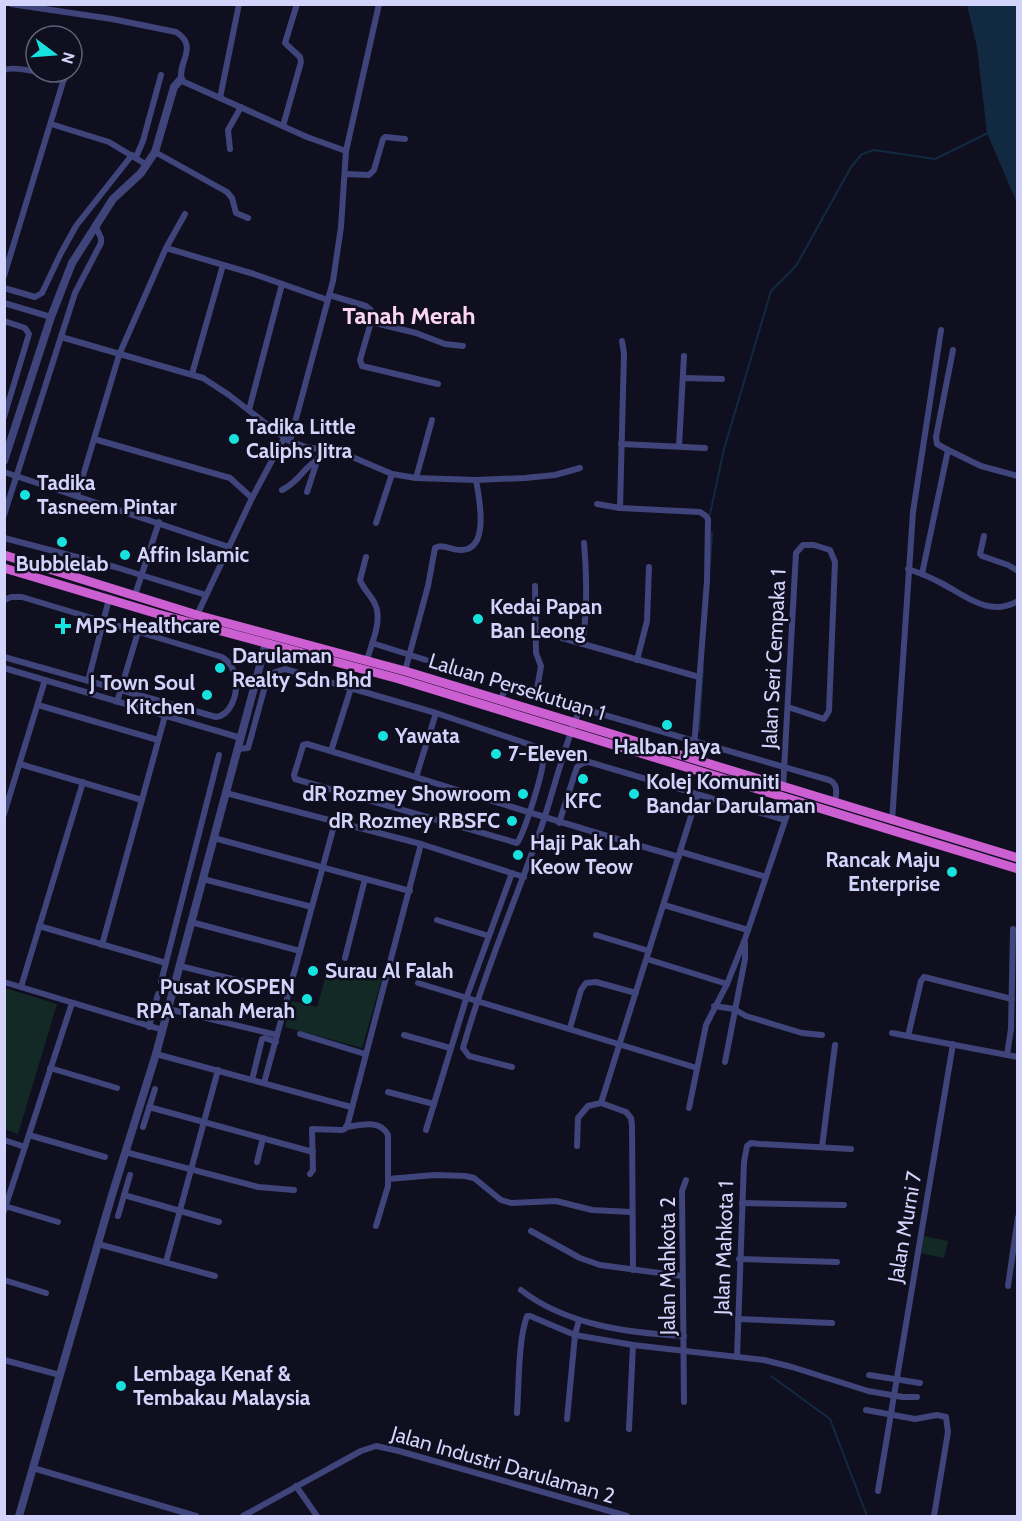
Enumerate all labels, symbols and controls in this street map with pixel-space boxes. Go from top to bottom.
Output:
north arrow [24,24,84,84]
text: N [57,50,79,66]
district label: Tanah Merah [343,301,475,330]
place label: Tadika Little Caliphs Jitra [246,414,356,463]
marker: Tadika Little Caliphs Jitra [227,432,241,446]
place label: Tadika Tasneem Pintar [37,470,177,519]
marker: Tadika Tasneem Pintar [18,488,32,502]
marker: Bubblelab [55,535,69,549]
place label: Affin Islamic [137,542,250,567]
marker: Affin Islamic [118,548,132,562]
place label: Bubblelab [16,551,108,576]
street label: Jalan Seri Cempaka 1 [756,568,791,751]
place label: Kedai Papan Ban Leong [490,594,602,643]
marker: Kedai Papan Ban Leong [471,612,485,626]
place label: MPS Healthcare [75,613,220,638]
marker: MPS Healthcare [56,619,70,633]
place label: Darulaman Realty Sdn Bhd [232,643,372,692]
street label: Laluan Persekutuan 1 [426,648,609,725]
marker: Darulaman Realty Sdn Bhd [213,661,227,675]
place label: J Town Soul Kitchen [89,670,195,719]
marker: J Town Soul Kitchen [200,688,214,702]
marker: Halban Jaya [660,718,674,732]
place label: Yawata [394,723,460,748]
marker: Yawata [376,729,390,743]
place label: Halban Jaya [613,734,721,759]
place label: 7-Eleven [508,741,588,766]
marker: 7-Eleven [489,747,503,761]
place label: Kolej Komuniti Bandar Darulaman [646,769,816,818]
marker: KFC [576,772,590,786]
place label: dR Rozmey Showroom [302,781,511,806]
marker: dR Rozmey Showroom [516,787,530,801]
marker: Kolej Komuniti Bandar Darulaman [627,787,641,801]
place label: KFC [565,788,602,813]
place label: dR Rozmey RBSFC [329,808,500,833]
marker: dR Rozmey RBSFC [505,814,519,828]
place label: Haji Pak Lah Keow Teow [530,830,641,879]
place label: Rancak Maju Enterprise [826,847,940,896]
marker: Haji Pak Lah Keow Teow [511,848,525,862]
marker: Rancak Maju Enterprise [945,865,959,879]
place label: Surau Al Falah [325,958,454,983]
marker: Surau Al Falah [306,964,320,978]
place label: Pusat KOSPEN RPA Tanah Merah [136,974,295,1023]
marker: Pusat KOSPEN RPA Tanah Merah [300,992,314,1006]
street label: Jalan Murni 7 [882,1169,927,1286]
street label: Jalan Mahkota 1 [709,1180,738,1316]
street label: Jalan Mahkota 2 [655,1197,680,1336]
place label: Lembaga Kenaf & Tembakau Malaysia [133,1361,311,1410]
marker: Lembaga Kenaf & Tembakau Malaysia [114,1379,128,1393]
street label: Jalan Industri Darulaman 2 [387,1420,618,1508]

